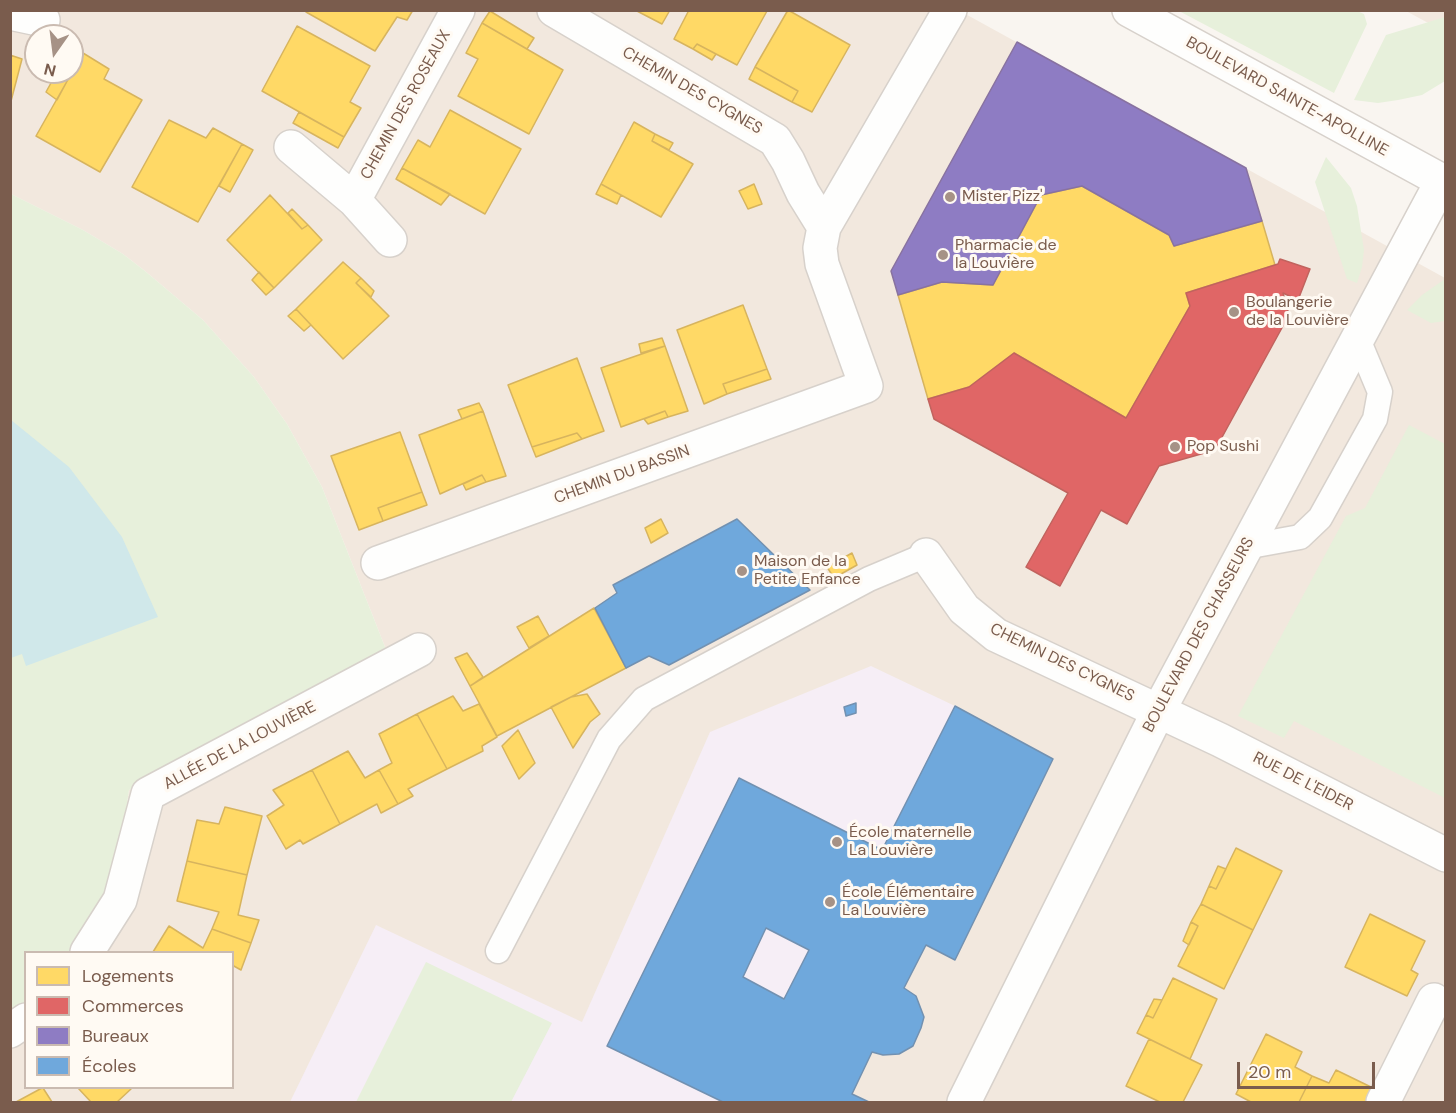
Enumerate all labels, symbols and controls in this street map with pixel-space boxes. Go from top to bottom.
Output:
north arrow [24,24,84,84]
street label: CHEMIN DES ROSEAUX [357,27,455,183]
street label: BOULEVARD SAINTE-APOLLINE [1182,33,1392,161]
street label: CHEMIN DES CYGNES [619,43,765,139]
text: N [42,58,58,82]
place label: Mister Pizz' [962,187,1043,207]
marker: Mister Pizz' [943,190,957,204]
place label: Pharmacie de la Louvière [955,236,1057,274]
marker: Pharmacie de la Louvière [936,248,950,262]
place label: Boulangerie de la Louvière [1246,293,1349,331]
marker: Boulangerie de la Louvière [1227,305,1241,319]
place label: Pop Sushi [1187,437,1259,457]
marker: Pop Sushi [1168,440,1182,454]
street label: CHEMIN DU BASSIN [551,442,693,508]
street label: BOULEVARD DES CHASSEURS [1139,534,1259,736]
place label: Maison de la Petite Enfance [754,552,861,590]
marker: Maison de la Petite Enfance [735,564,749,578]
street label: CHEMIN DES CYGNES [987,620,1137,706]
street label: ALLÉE DE LA LOUVIÈRE [161,698,319,794]
street label: RUE DE L'EIDER [1250,748,1356,816]
place label: École maternelle La Louvière [849,823,972,861]
marker: École maternelle La Louvière [830,835,844,849]
place label: École Élémentaire La Louvière [842,883,974,921]
marker: École Élémentaire La Louvière [823,895,837,909]
legend [24,951,234,1089]
text: Logements [82,964,174,988]
text: Commerces [82,994,184,1018]
text: Bureaux [82,1024,149,1048]
scale bar [1240,1050,1378,1088]
text: Écoles [82,1054,136,1078]
text: 20 m [1248,1060,1291,1084]

